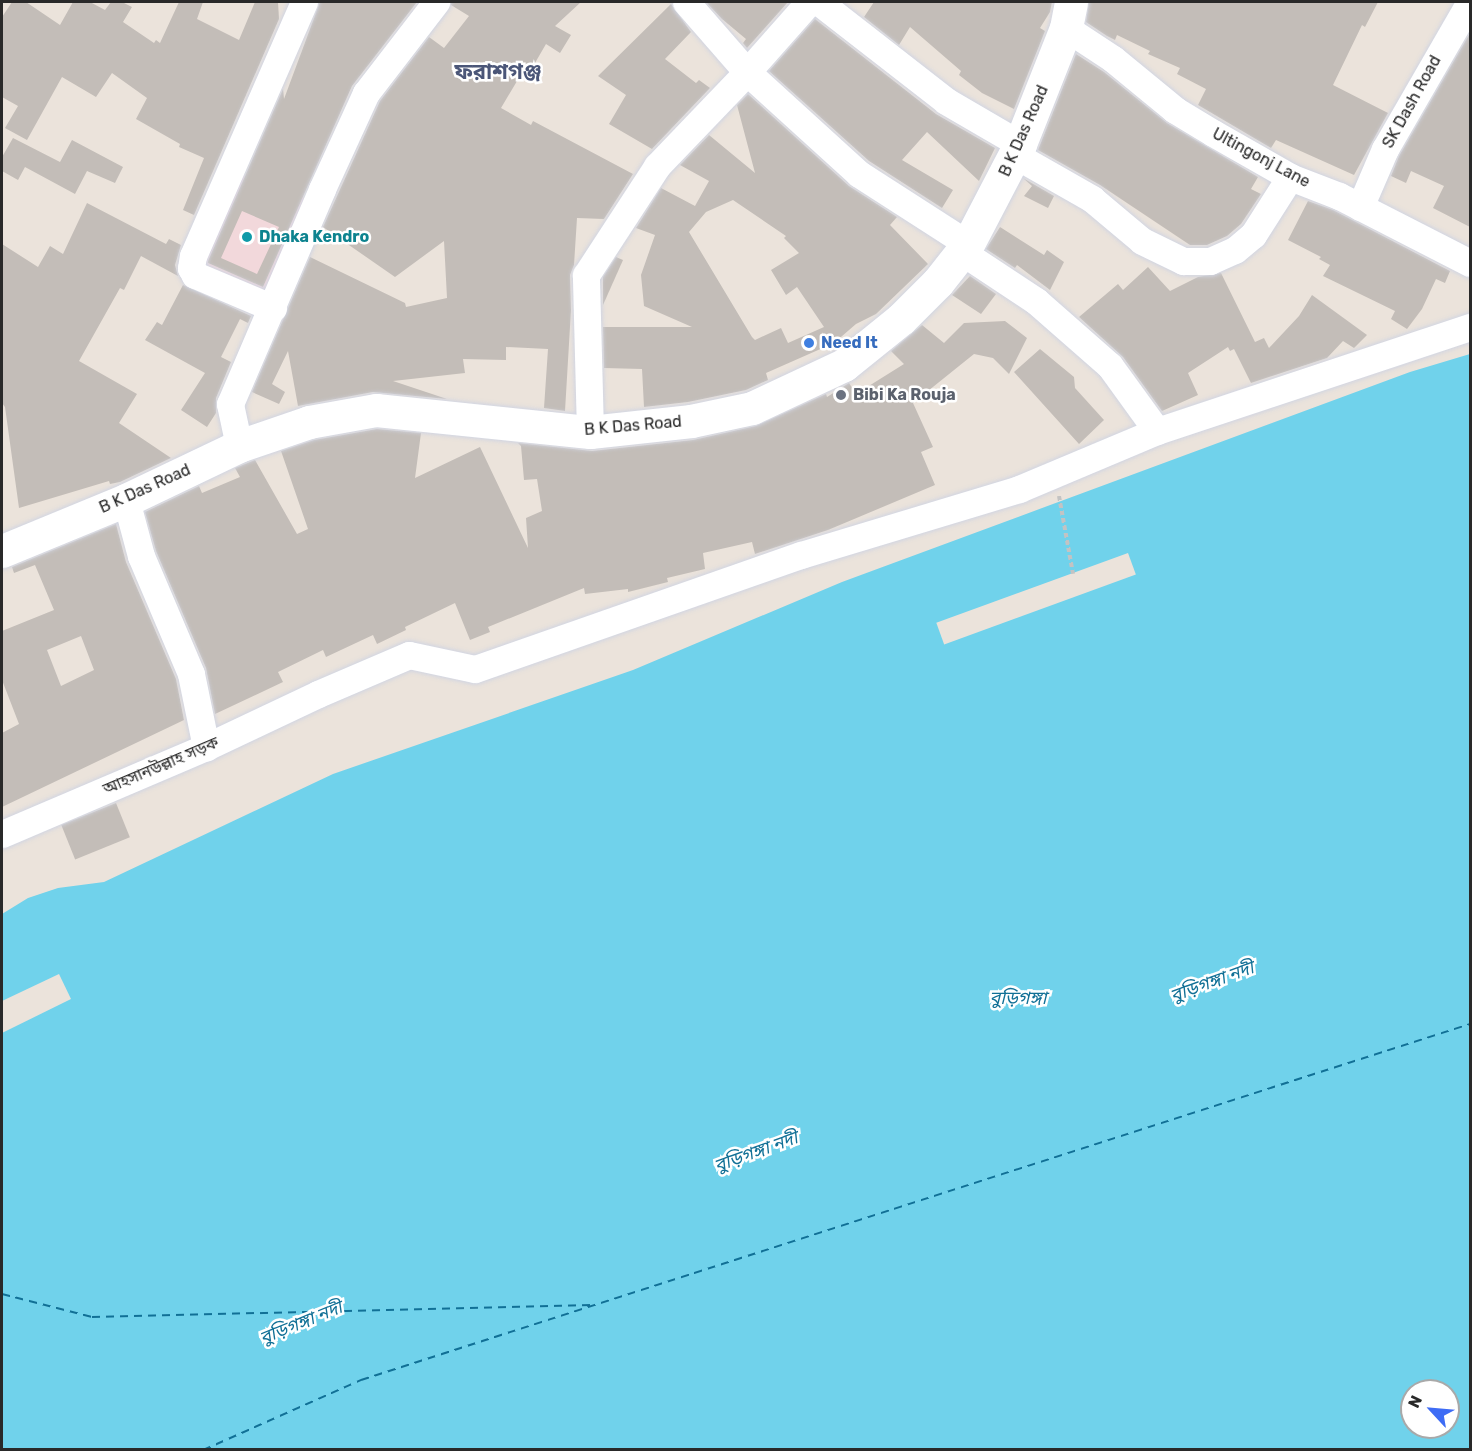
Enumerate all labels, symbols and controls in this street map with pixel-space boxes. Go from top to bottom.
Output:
street label: SK Dash Road [1379,52,1445,152]
district label: ফরাশগঞ্জ [455,59,541,85]
street label: B K Das Road [995,82,1053,180]
street label: Ultingonj Lane [1209,124,1313,192]
place label: Dhaka Kendro [259,227,369,247]
marker: Dhaka Kendro [240,230,254,244]
place label: Need It [821,333,878,353]
marker: Need It [802,336,816,350]
place label: Bibi Ka Rouja [853,385,956,405]
marker: Bibi Ka Rouja [834,388,848,402]
street label: B K Das Road [583,412,683,440]
street label: B K Das Road [96,460,194,518]
street label: আহসানউল্লাহ সড়ক [100,733,222,799]
water label: বুড়িগঙ্গা নদী [1167,957,1257,1007]
water label: বুড়িগঙ্গা [989,987,1047,1009]
water label: বুড়িগঙ্গা নদী [711,1127,801,1177]
water label: বুড়িগঙ্গা নদী [257,1297,345,1349]
north arrow [1400,1379,1460,1439]
text: N [1404,1392,1426,1411]

